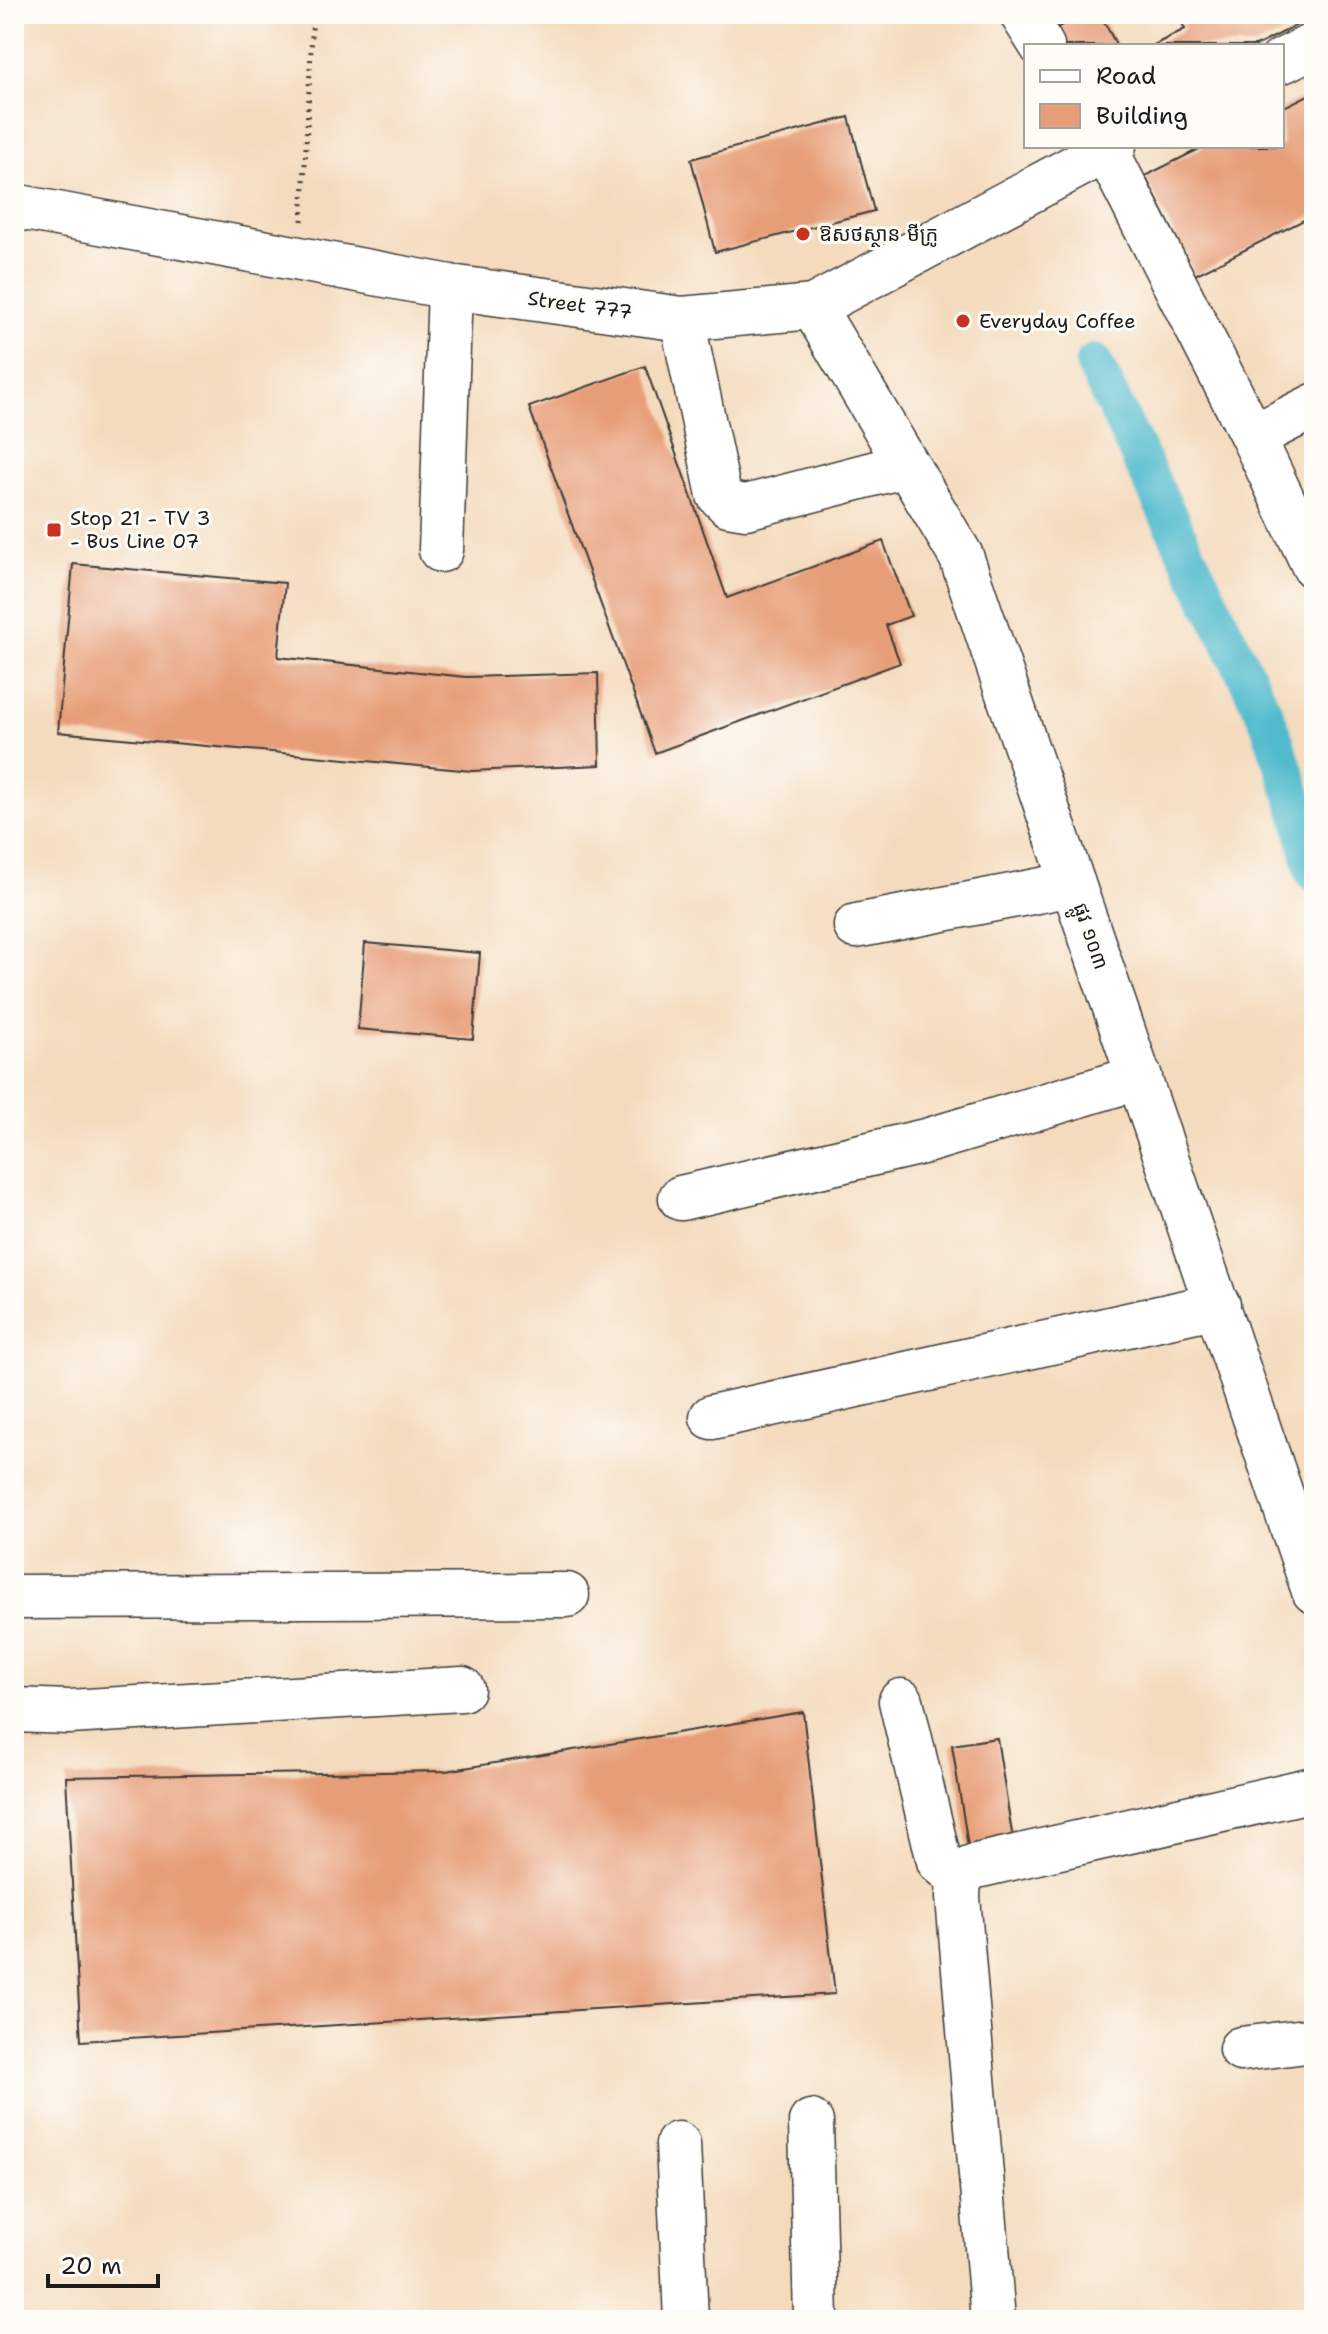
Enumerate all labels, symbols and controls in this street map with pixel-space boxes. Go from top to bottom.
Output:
legend [1024,44,1284,148]
text: Road [1096,60,1156,92]
text: Building [1096,100,1188,132]
place label: ឱសថស្ថាន មីក្រូ [819,221,938,247]
marker: ឱសថស្ថាន មីក្រូ [794,225,812,243]
street label: Street 777 [526,285,634,325]
place label: Everyday Coffee [979,308,1136,334]
marker: Everyday Coffee [954,312,972,330]
place label: Stop 21 - TV 3 - Bus Line 07 [70,505,211,554]
marker: Stop 21 - TV 3 - Bus Line 07 [45,521,63,539]
street label: ផ្លូវ ១០៣ [1062,899,1114,975]
scale bar [48,2238,158,2288]
text: 20 m [60,2250,122,2282]

